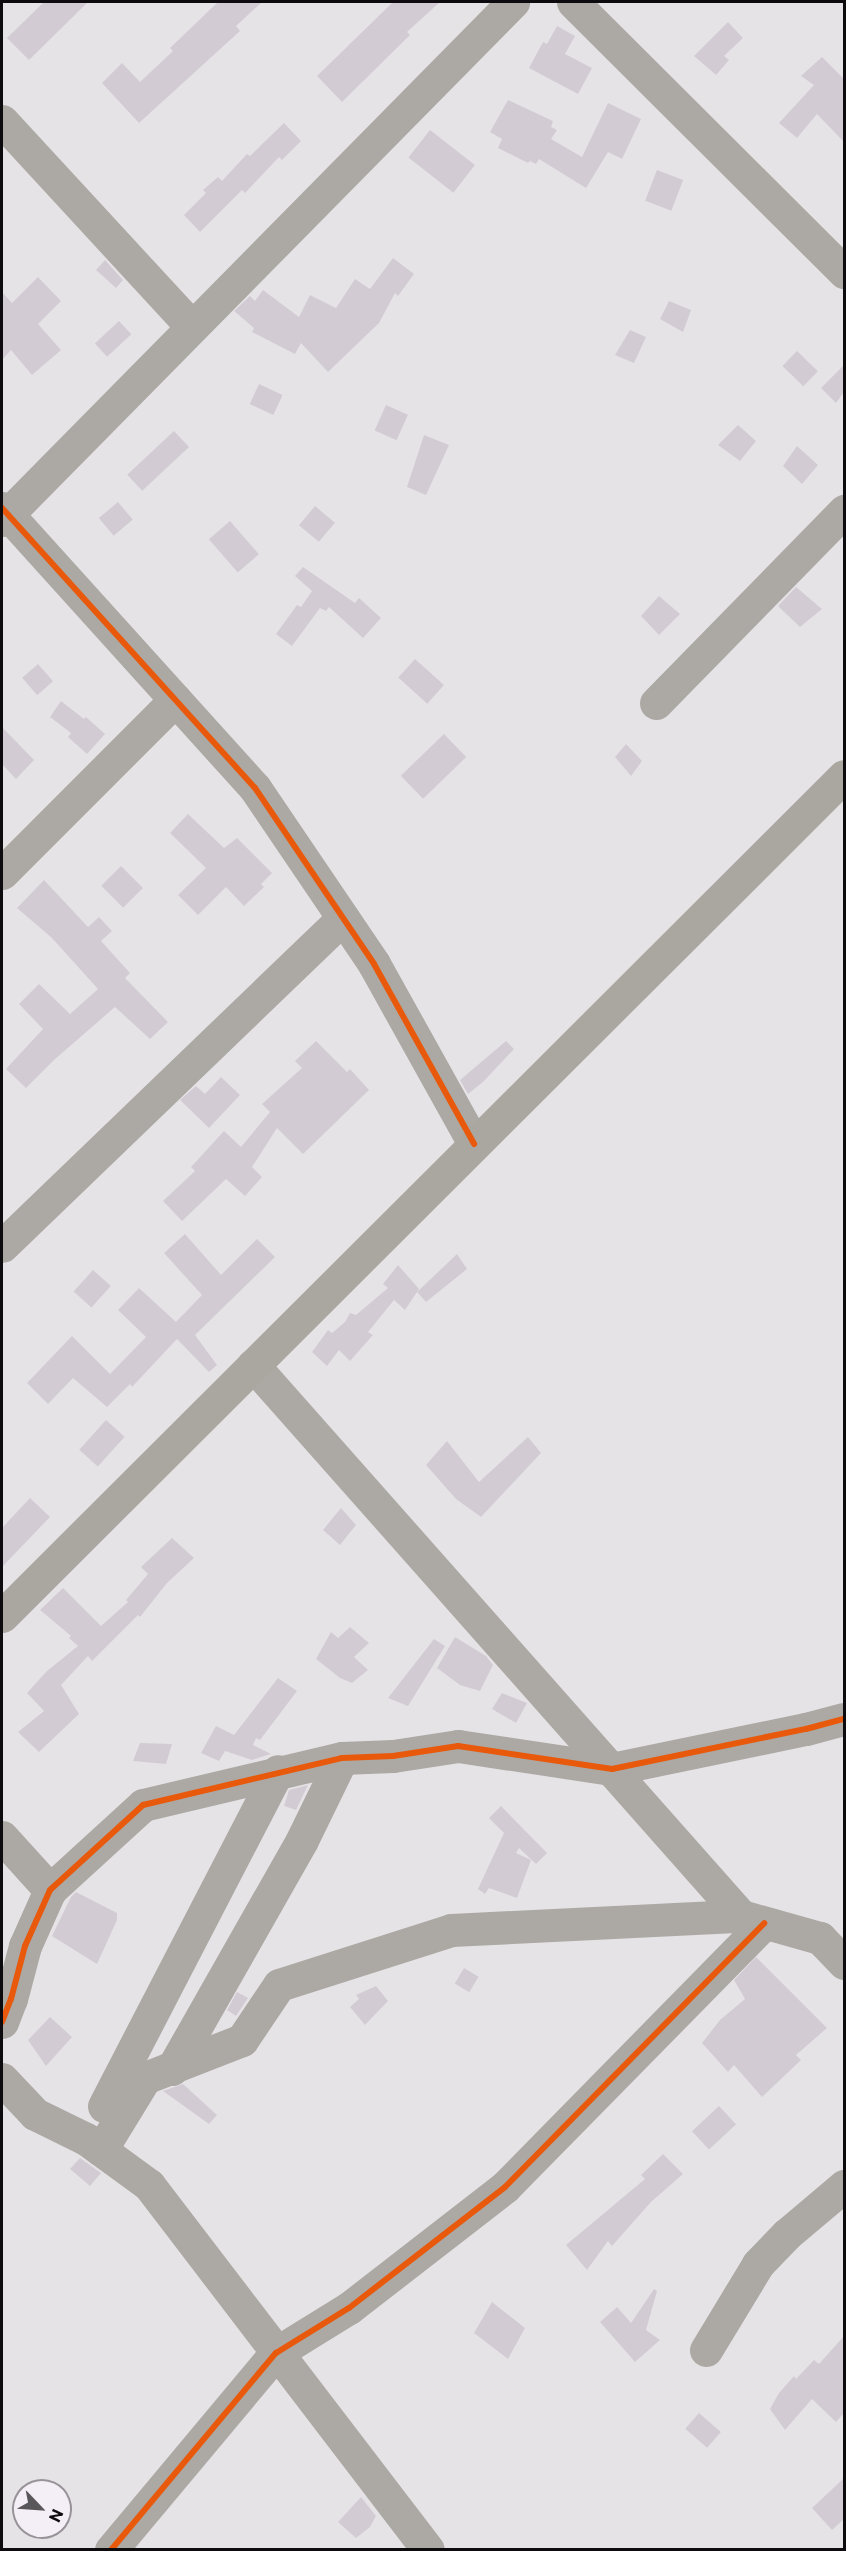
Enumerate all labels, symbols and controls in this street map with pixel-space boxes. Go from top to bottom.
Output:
north arrow [12,2479,72,2539]
text: N [46,2507,68,2525]

